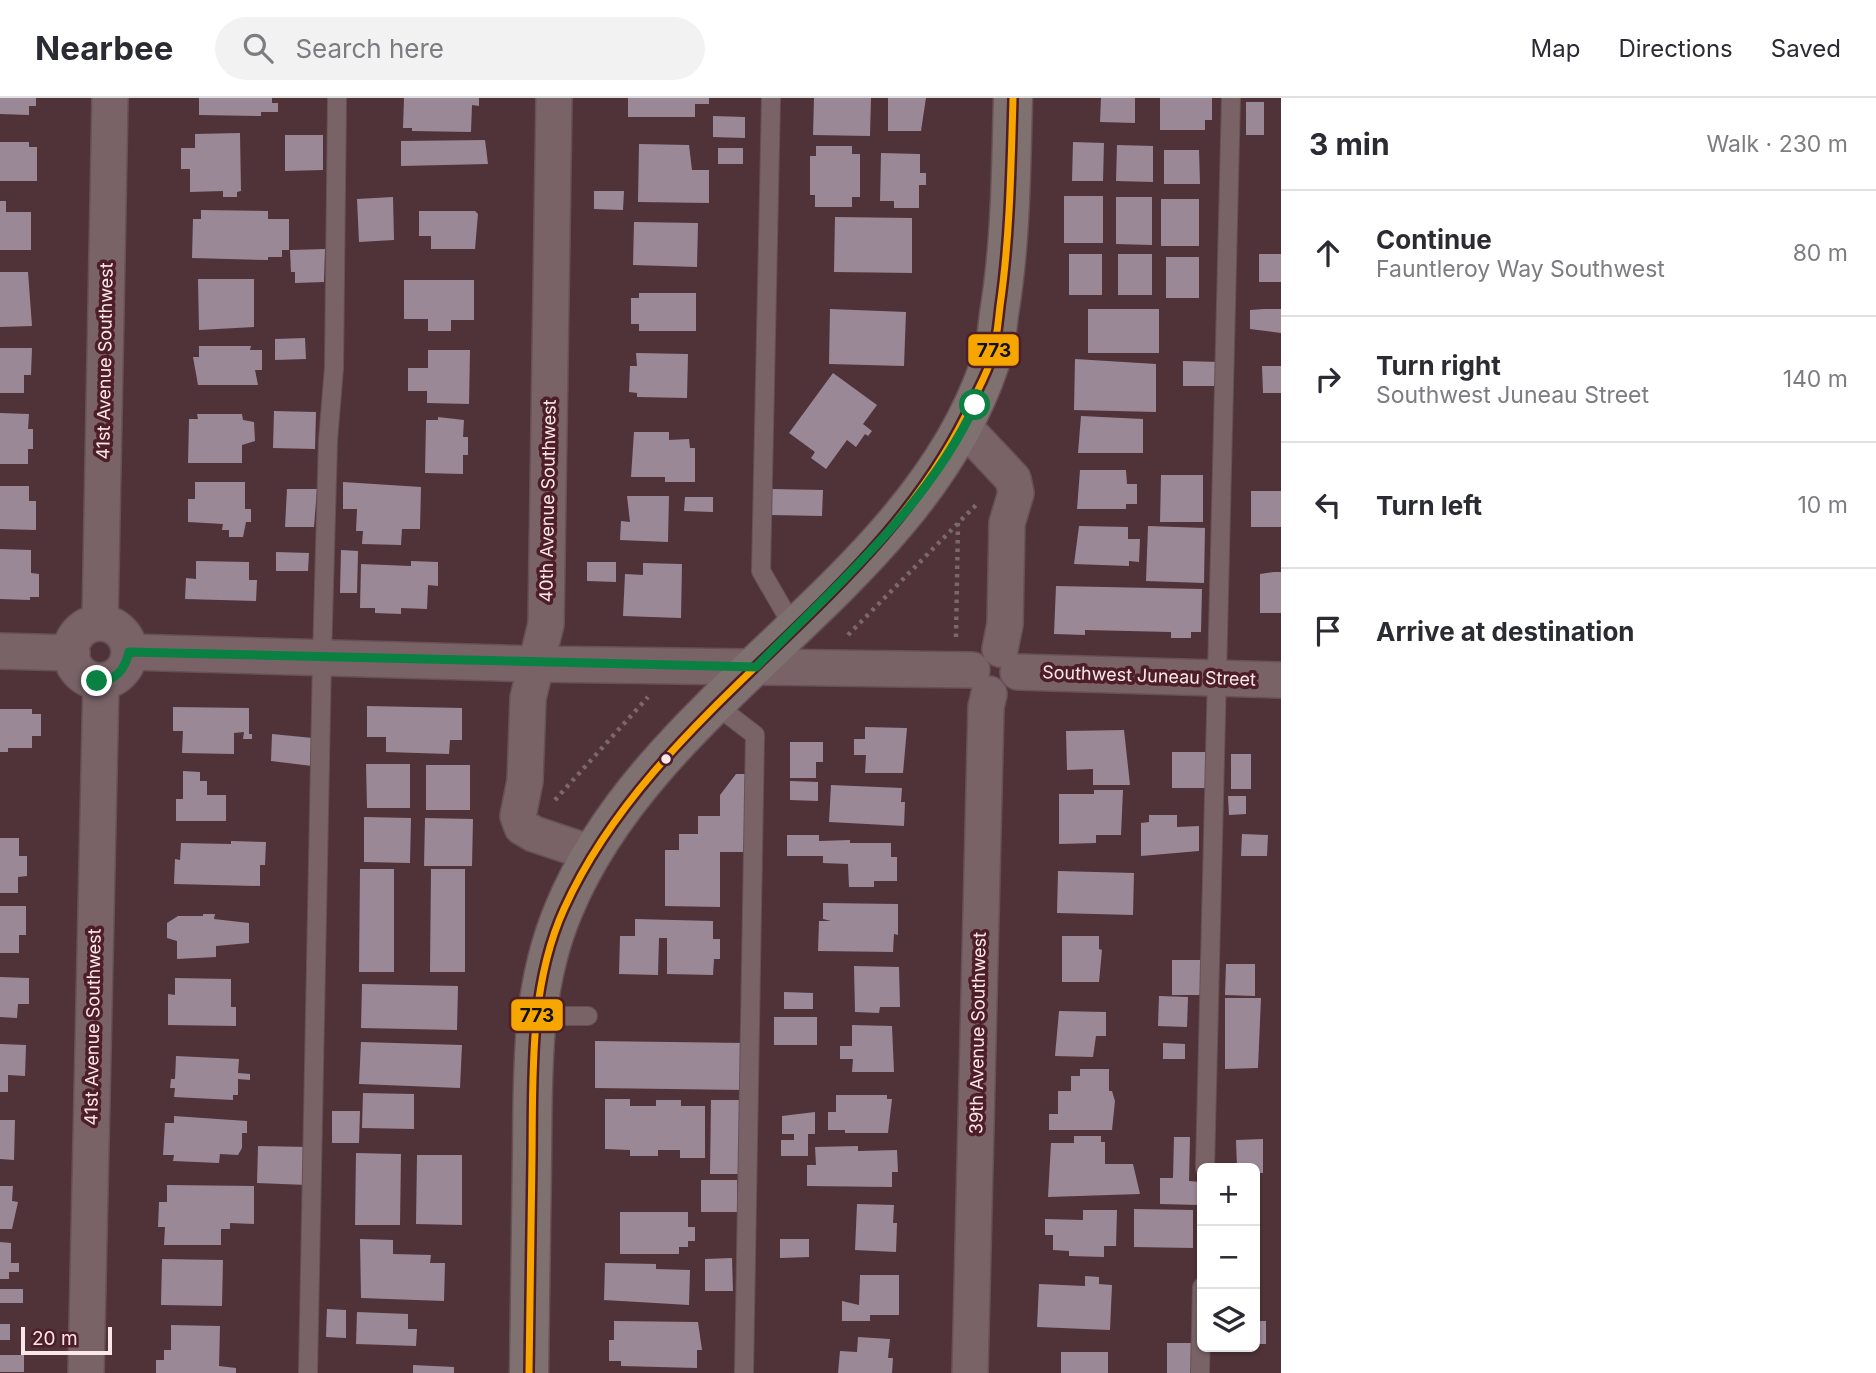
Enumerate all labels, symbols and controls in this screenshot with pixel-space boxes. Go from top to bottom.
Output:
search box [215,17,705,80]
text: Nearbee [35,28,173,68]
icon: search [239,29,277,67]
text: Search here [295,33,444,64]
text: Map [1531,34,1580,63]
text: Directions [1618,34,1733,63]
text: Saved [1771,34,1841,63]
text: 3 min [1309,126,1390,162]
text: Walk · 230 m [1706,130,1848,158]
text: Continue [1376,224,1492,255]
icon: ahead [1309,234,1347,272]
text: 80 m [1793,239,1848,267]
text: Fauntleroy Way Southwest [1376,255,1665,283]
street label: 41st Avenue Southwest [92,262,117,460]
line badge: 773 [967,333,1020,367]
text: 773 [977,339,1011,362]
text: Turn right [1376,350,1501,381]
icon: right [1309,360,1347,398]
text: 140 m [1783,365,1848,393]
text: Southwest Juneau Street [1376,381,1649,409]
route start [959,389,990,420]
street label: 40th Avenue Southwest [535,399,560,603]
icon: left [1309,486,1347,524]
text: Turn left [1376,490,1482,521]
text: 10 m [1798,491,1848,519]
icon: arrive [1309,612,1347,650]
text: Arrive at destination [1376,616,1635,647]
street label: Southwest Juneau Street [1042,661,1256,690]
route end [81,665,112,696]
unlabelled marker [659,752,673,766]
street label: 41st Avenue Southwest [80,928,105,1126]
street label: 39th Avenue Southwest [965,932,990,1134]
line badge: 773 [510,998,564,1032]
text: 773 [520,1004,554,1027]
map controls [1197,1163,1260,1352]
button: + [1197,1163,1260,1226]
button: − [1197,1226,1260,1289]
button: layers [1197,1289,1260,1352]
scale bar [21,1324,112,1356]
text: 20 m [32,1327,78,1350]

